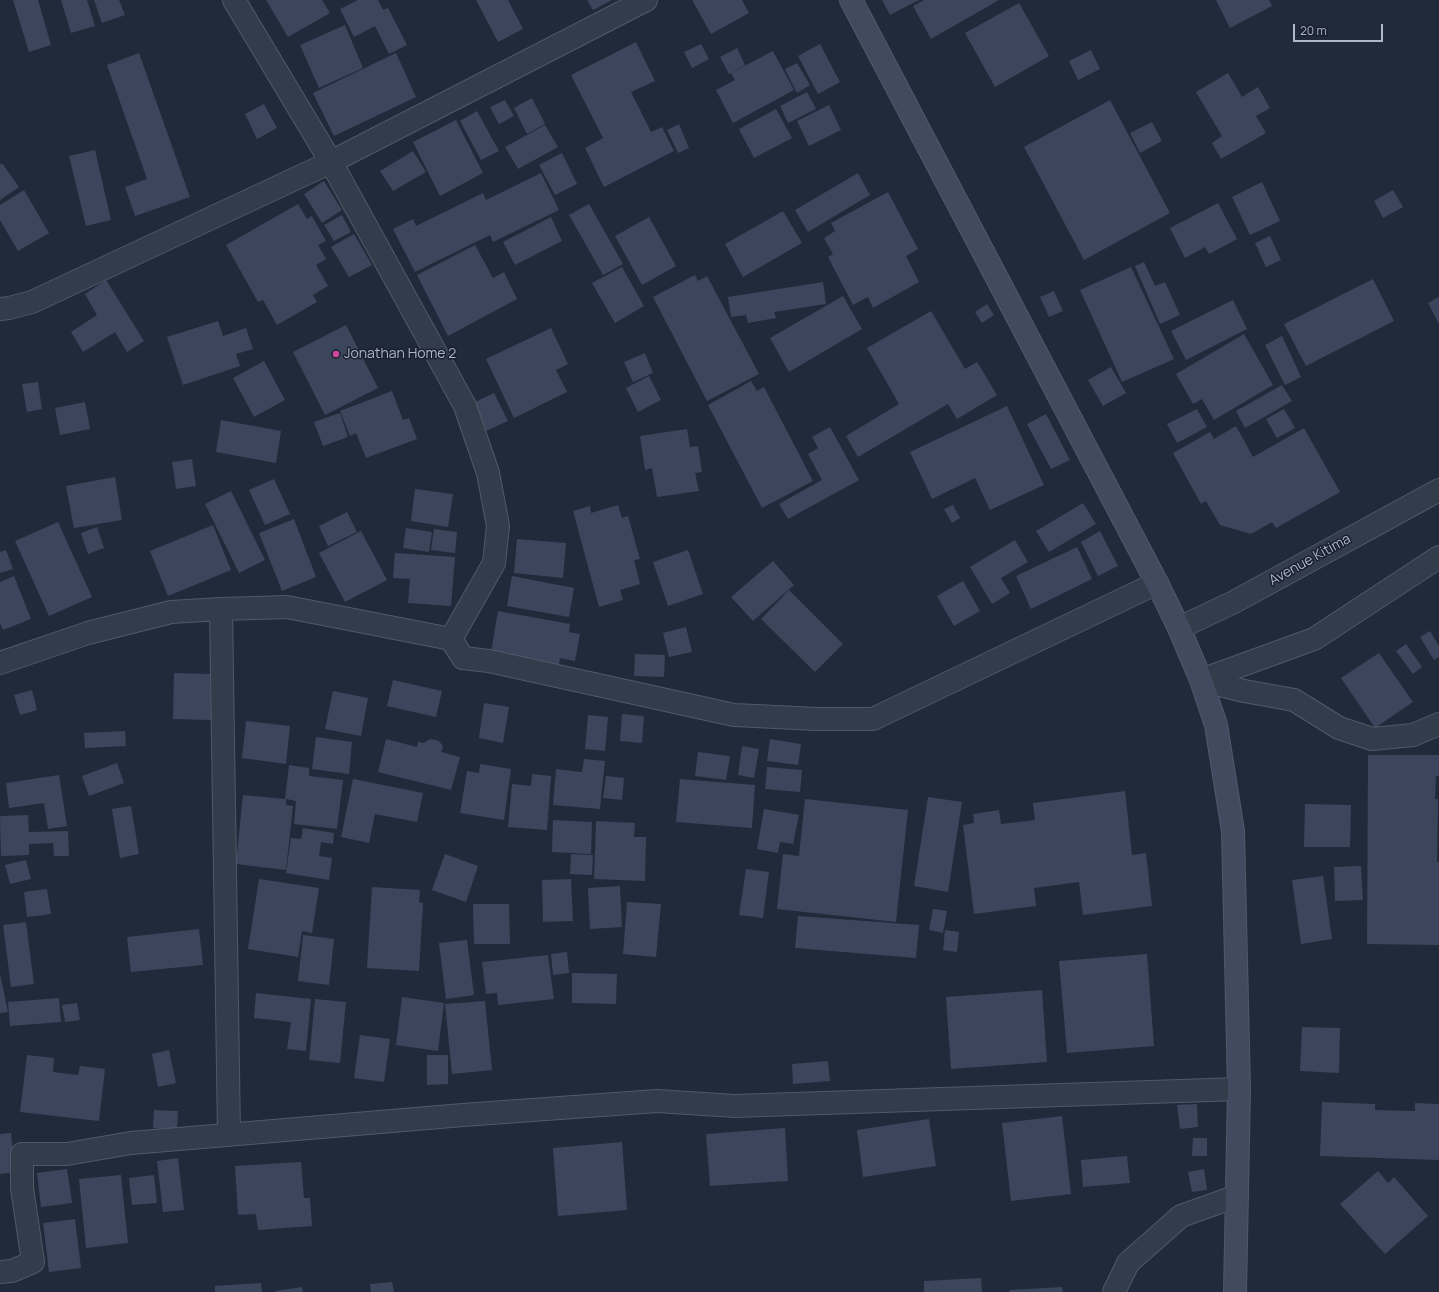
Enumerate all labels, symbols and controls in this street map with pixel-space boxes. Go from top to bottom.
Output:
scale bar [1295,16,1385,42]
text: 20 m [1300,22,1327,39]
place label: Jonathan Home 2 [344,346,456,362]
marker: Jonathan Home 2 [331,349,341,359]
street label: Avenue Kitima [1266,531,1354,589]

